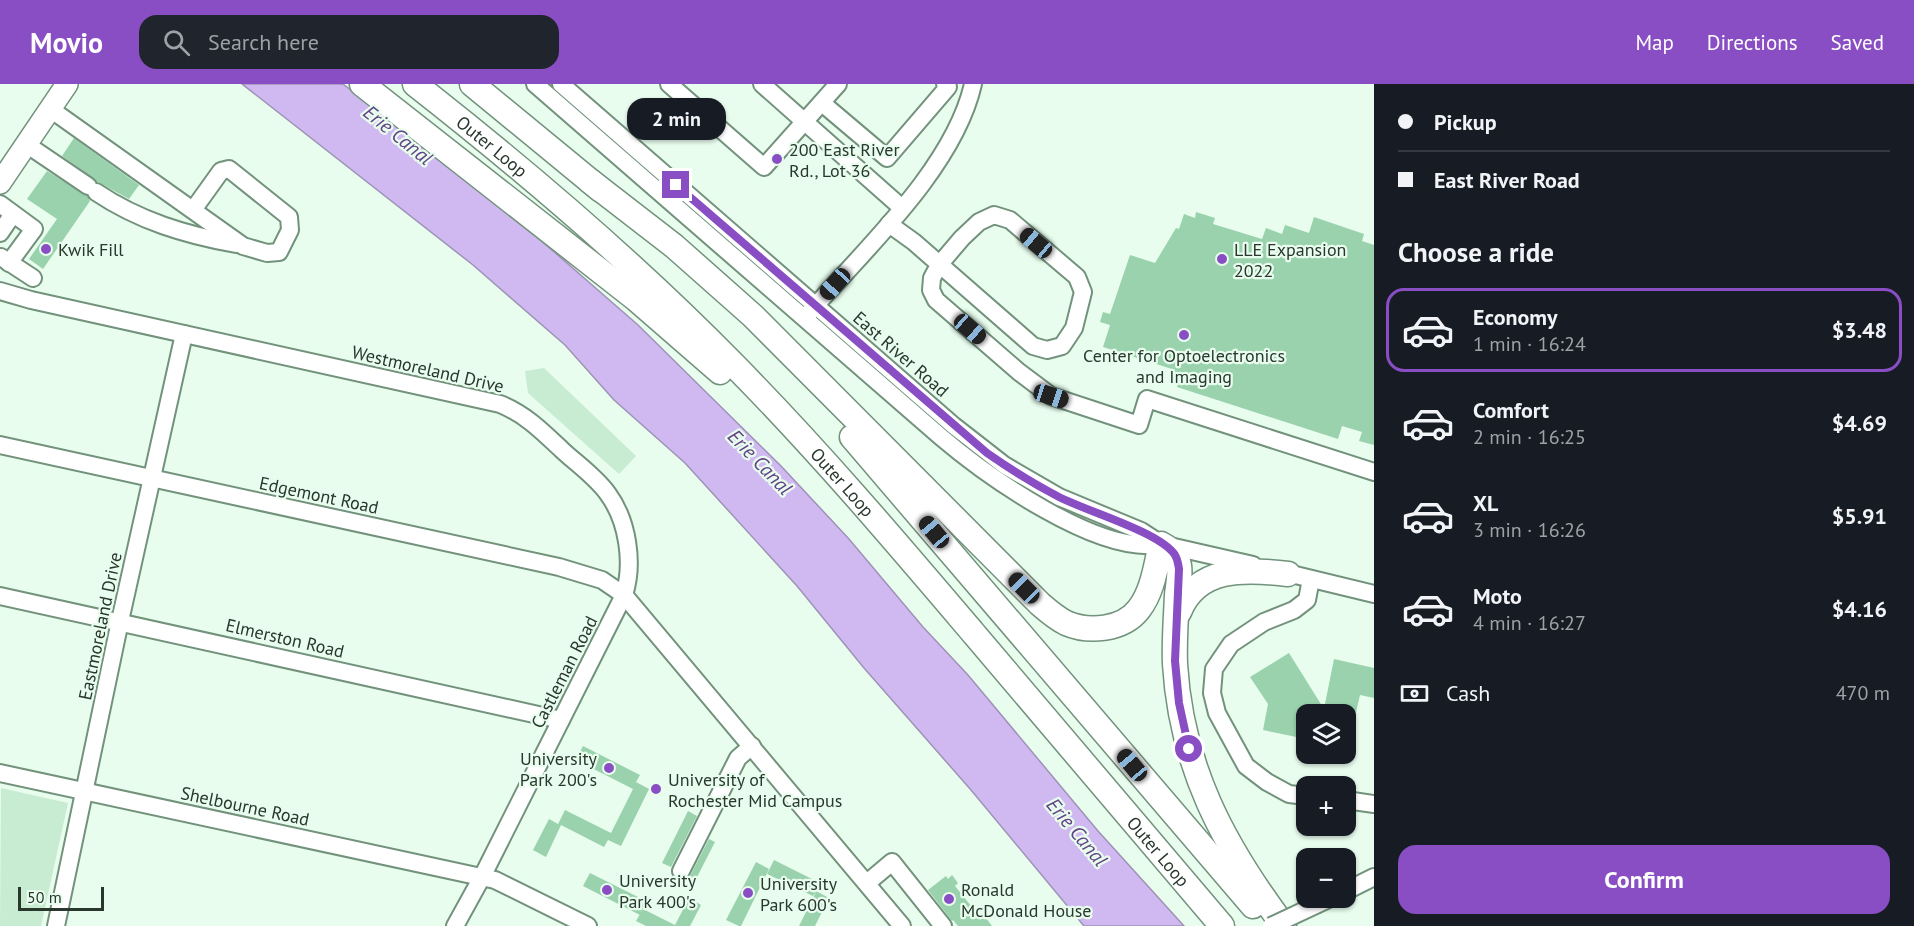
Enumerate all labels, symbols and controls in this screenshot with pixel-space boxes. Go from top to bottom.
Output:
search box [139,15,559,69]
text: Movio [30,24,103,61]
icon: search [160,26,193,59]
text: Search here [208,28,319,56]
text: Map [1635,29,1674,56]
text: Directions [1707,29,1798,56]
text: Saved [1831,29,1884,56]
callout: 2 min [626,98,726,140]
water label: Erie Canal [358,99,438,171]
text: 2 min [652,106,701,132]
text: Pickup [1434,108,1497,136]
street label: Outer Loop [452,110,533,182]
place label: 200 East River Rd., Lot 36 [789,138,900,182]
marker: 200 East River Rd., Lot 36 [770,152,784,166]
text: East River Road [1434,166,1580,194]
route end [662,171,689,198]
car [1016,225,1056,261]
text: Choose a ride [1398,235,1554,269]
place label: Kwik Fill [58,238,124,261]
place label: LLE Expansion 2022 [1234,238,1346,282]
marker: Kwik Fill [39,242,53,256]
marker: LLE Expansion 2022 [1215,252,1229,266]
car [816,265,854,303]
icon: car [1401,303,1455,357]
text: Economy [1473,303,1557,331]
street label: East River Road [848,306,954,402]
car [951,310,989,348]
text: $3.48 [1832,316,1887,344]
marker: Center for Optoelectronics and Imaging [1177,328,1191,342]
text: 1 min · 16:24 [1473,331,1586,357]
street label: Westmoreland Drive [350,340,506,398]
place label: Center for Optoelectronics and Imaging [1083,344,1285,388]
car [1031,382,1071,410]
icon: car [1401,396,1455,450]
text: Comfort [1473,396,1549,424]
text: $4.69 [1832,409,1887,437]
water label: Erie Canal [722,424,798,501]
text: 2 min · 16:25 [1473,424,1586,450]
street label: Outer Loop [806,442,880,521]
street label: Edgemont Road [257,471,381,519]
icon: car [1401,489,1455,543]
text: XL [1473,489,1498,517]
text: $5.91 [1832,502,1887,530]
car [916,512,952,552]
text: 3 min · 16:26 [1473,517,1586,543]
street label: Eastmoreland Drive [73,550,127,702]
car [1005,569,1043,607]
icon: car [1401,582,1455,636]
text: Moto [1473,582,1522,610]
text: $4.16 [1832,595,1887,623]
text: 4 min · 16:27 [1473,610,1586,636]
street label: Castleman Road [526,612,602,732]
street label: Elmerston Road [224,613,346,663]
icon: cash [1398,677,1431,710]
text: Cash [1446,679,1490,707]
text: 470 m [1836,680,1890,706]
map controls [1296,704,1356,908]
button: layers [1296,704,1356,764]
route start [1175,735,1202,762]
car [1114,745,1150,785]
place label: University Park 200's [520,747,598,791]
marker: University Park 200's [602,761,616,775]
place label: University of Rochester Mid Campus [668,768,842,812]
button: + [1296,776,1356,836]
street label: Shelbourne Road [179,781,311,831]
marker: University of Rochester Mid Campus [649,782,663,796]
water label: Erie Canal [1041,792,1114,872]
street label: Outer Loop [1122,811,1195,891]
button: Confirm [1398,845,1890,914]
button: − [1296,848,1356,908]
place label: University Park 400's [619,869,697,913]
place label: University Park 600's [760,872,838,916]
place label: Ronald McDonald House [961,878,1091,922]
marker: University Park 400's [600,883,614,897]
scale bar [18,884,104,912]
marker: University Park 600's [741,886,755,900]
text: 50 m [27,887,62,907]
marker: Ronald McDonald House [942,892,956,906]

